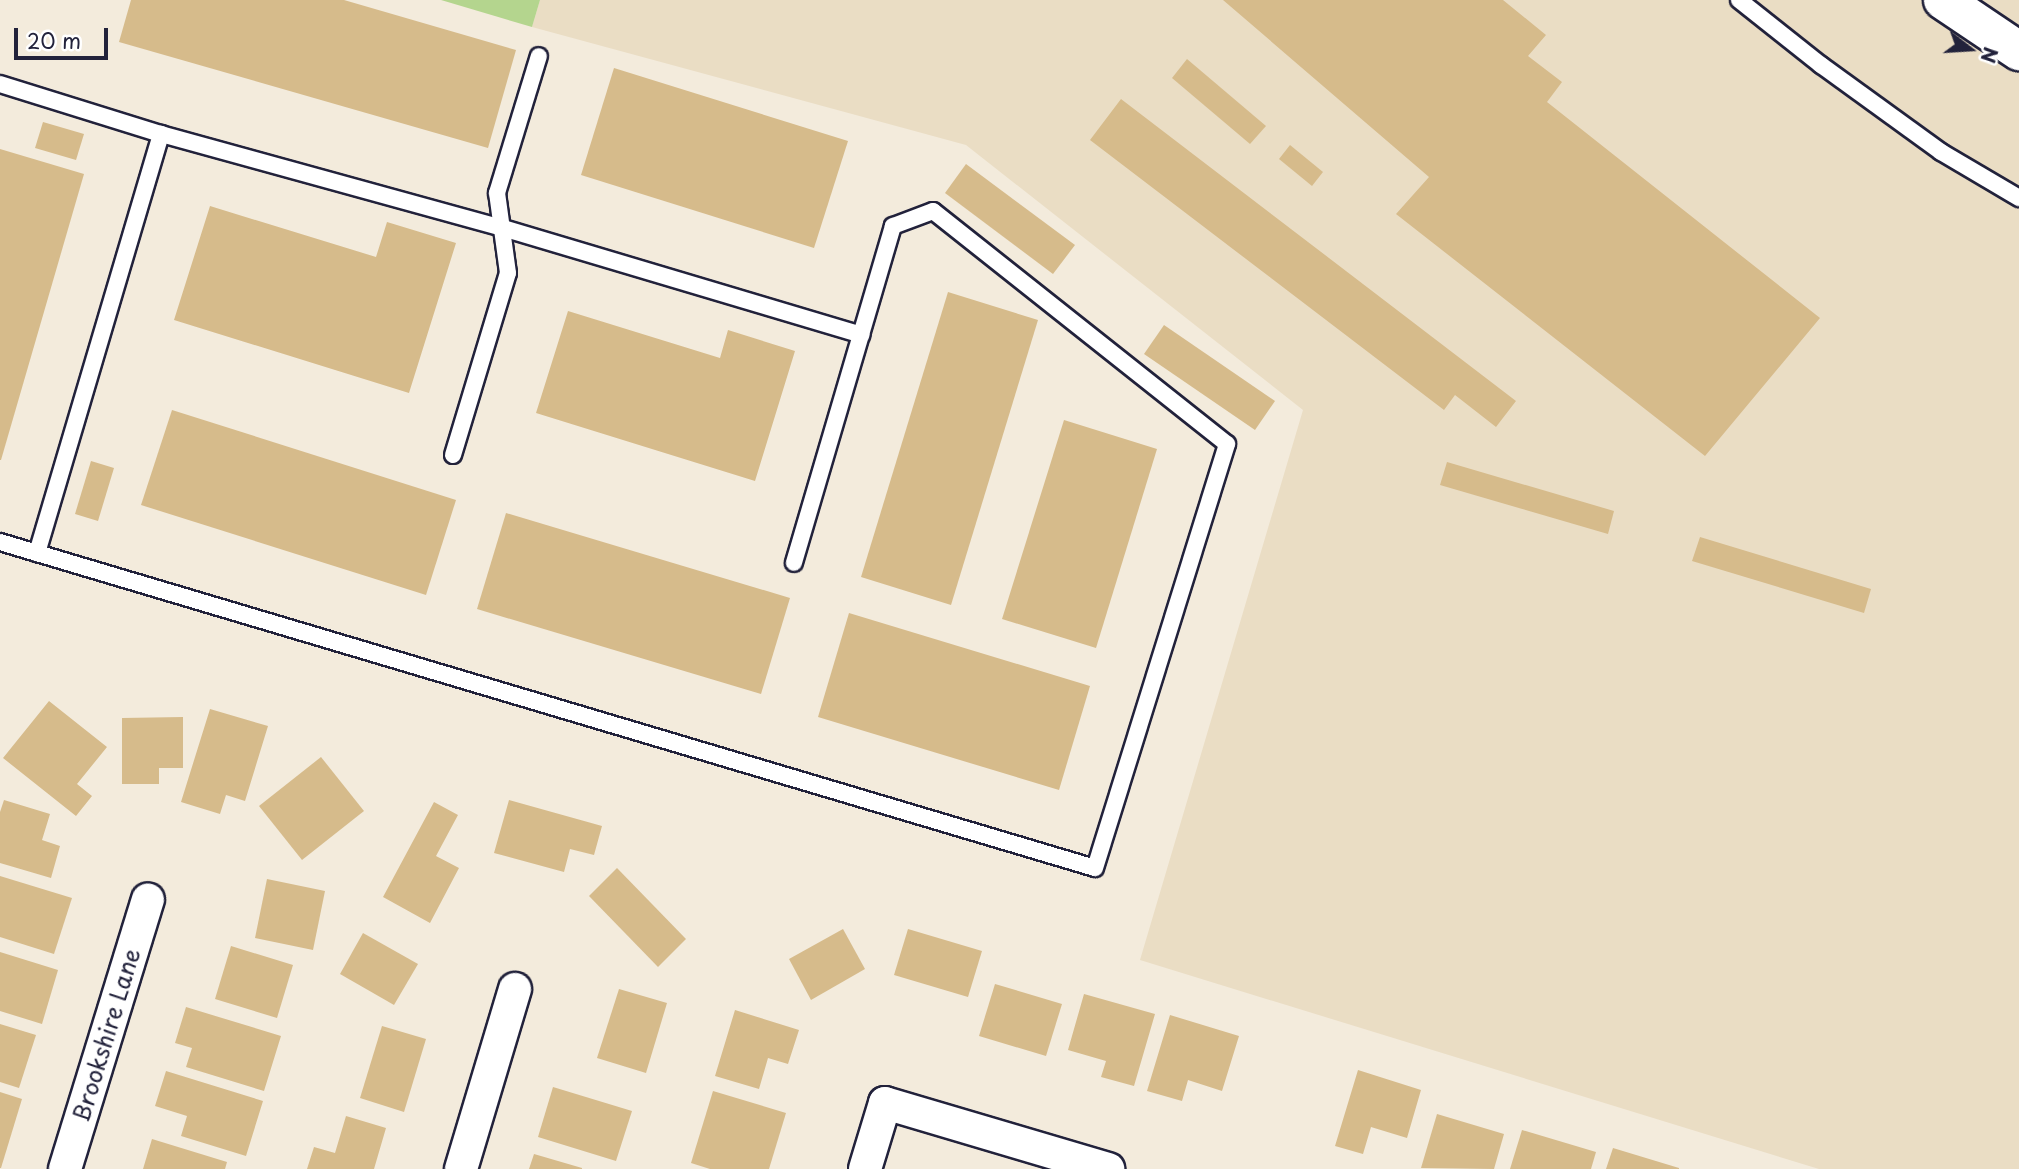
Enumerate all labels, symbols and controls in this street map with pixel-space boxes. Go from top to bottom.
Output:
scale bar [18,14,112,58]
north arrow [1935,14,2005,84]
text: 20 m [27,24,81,56]
text: N [1974,44,2006,66]
street label: Brookshire Lane [66,945,146,1125]

